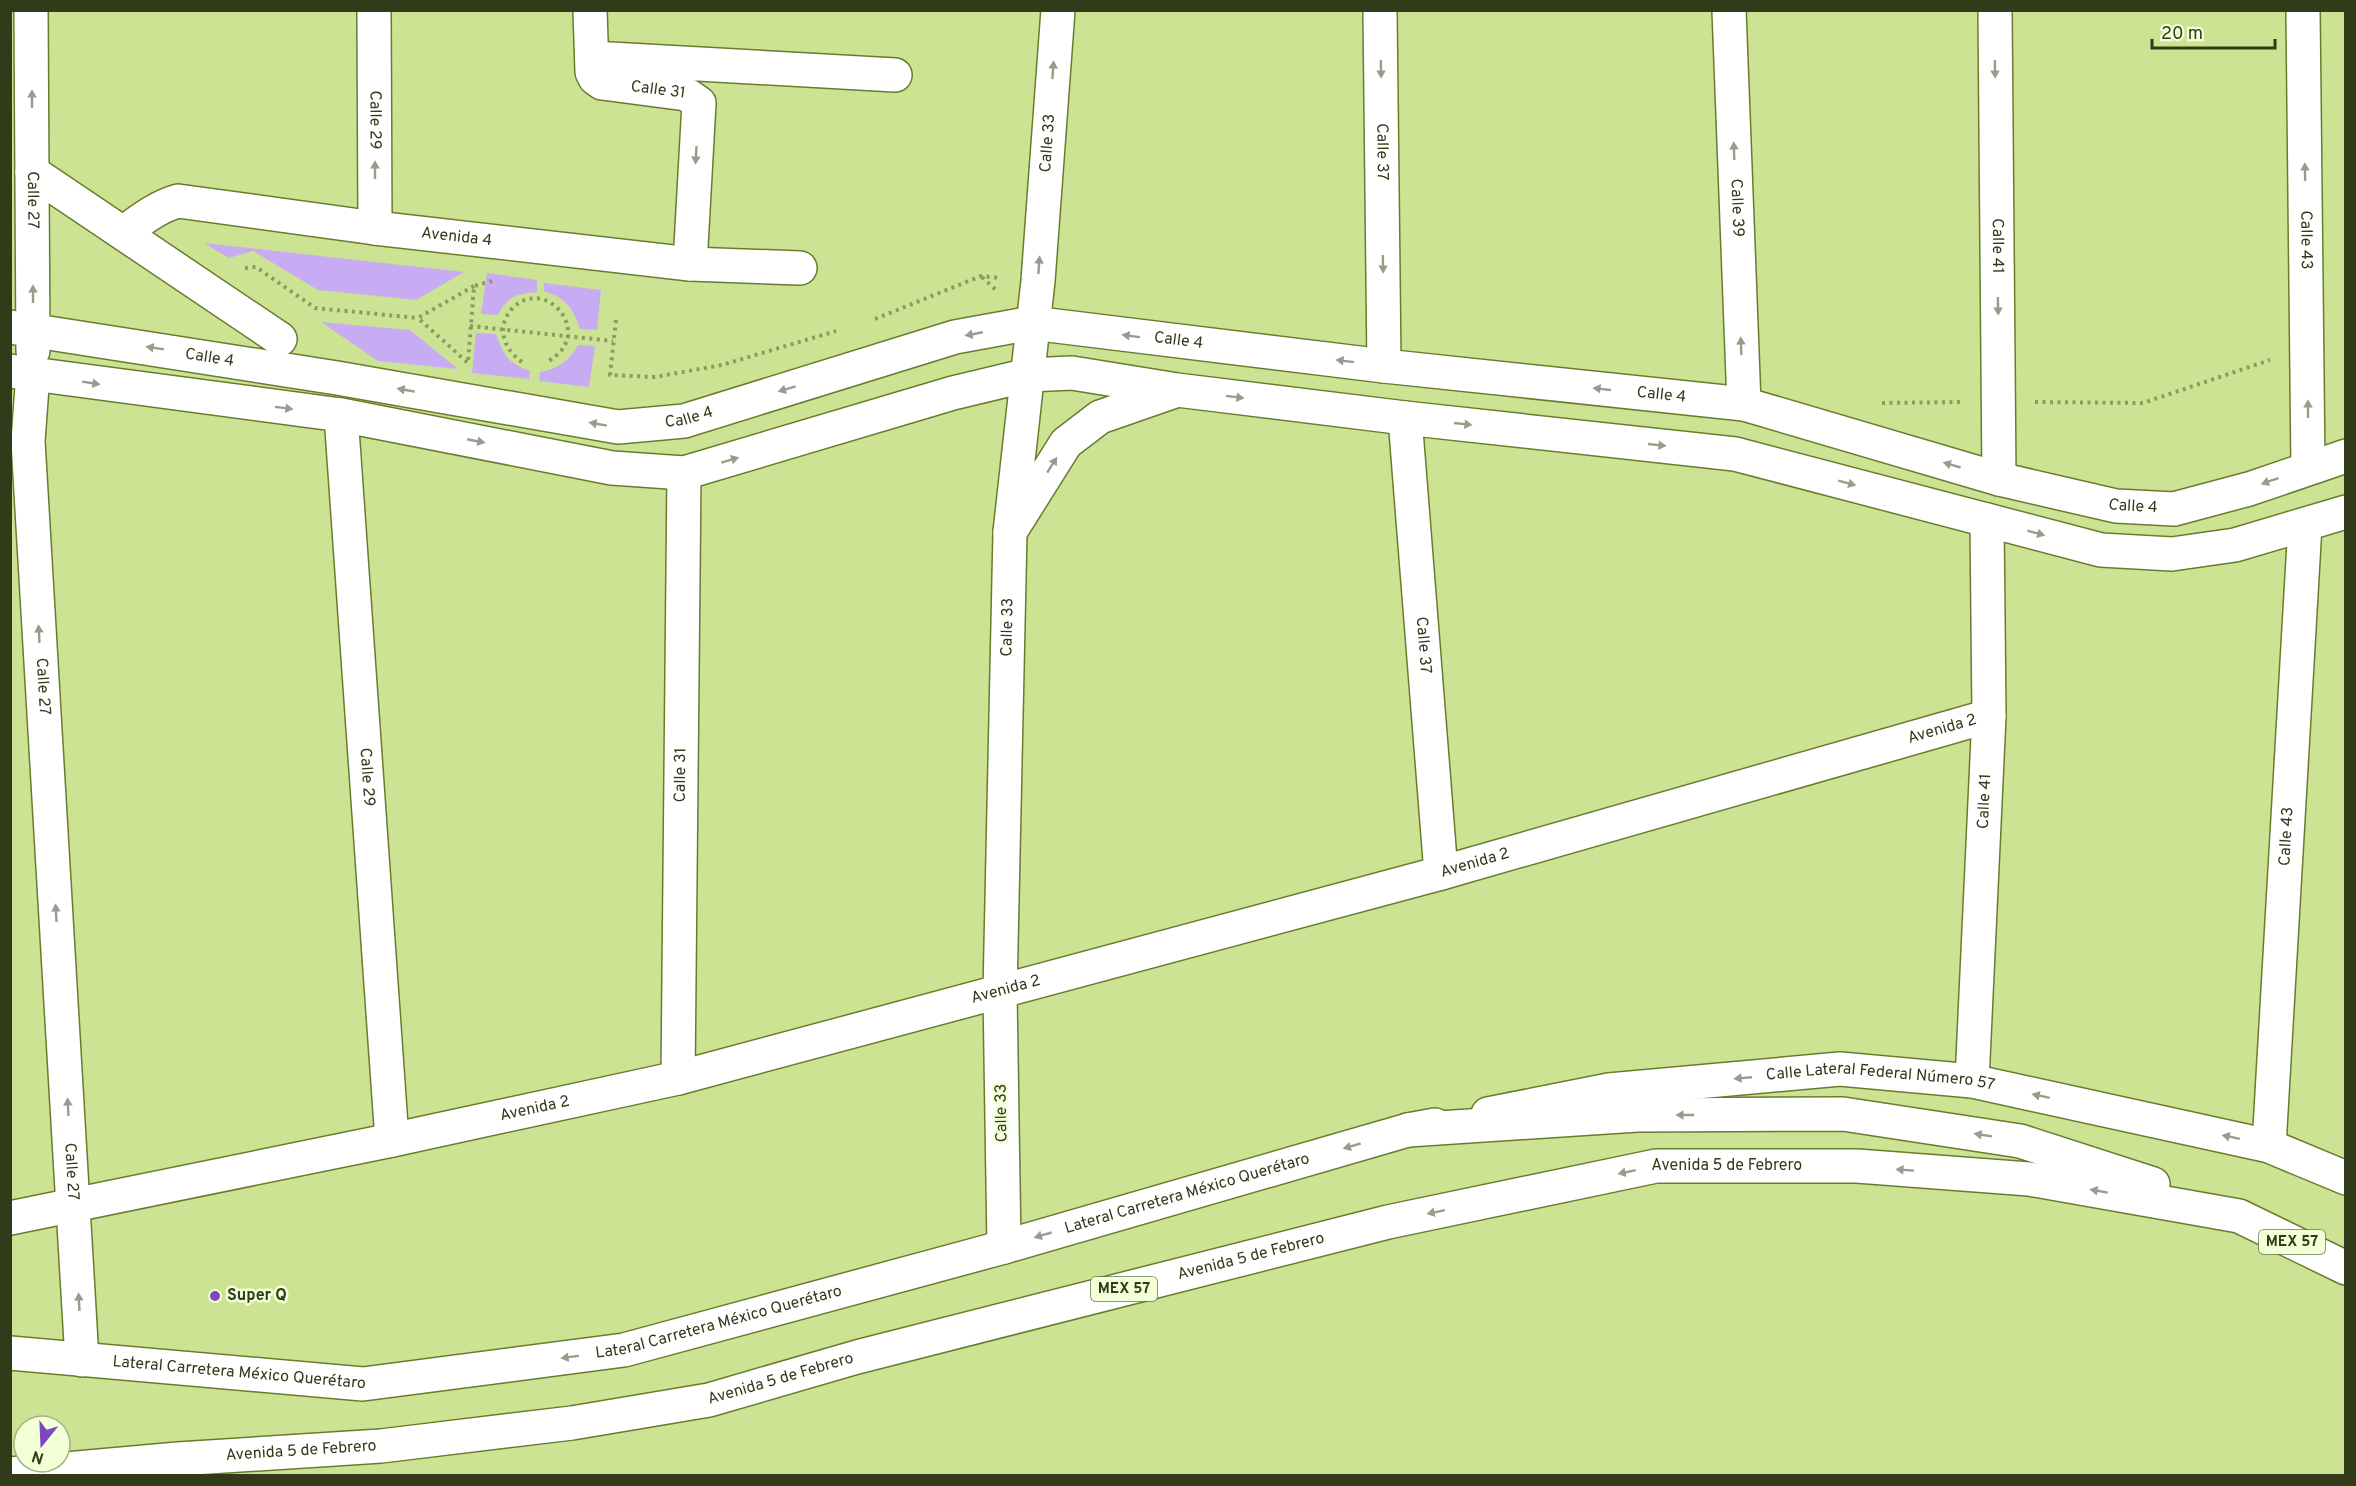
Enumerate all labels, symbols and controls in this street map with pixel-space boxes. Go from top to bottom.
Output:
scale bar [2152,12,2275,50]
text: 20 m [2161,23,2203,46]
one-way arrow [1376,59,1386,78]
one-way arrow [1990,59,2000,78]
one-way arrow [1049,61,1058,80]
street label: Calle 31 [630,77,687,104]
one-way arrow [27,89,37,108]
street label: Calle 29 [364,90,385,150]
street label: Calle 33 [1036,113,1060,173]
street label: Calle 37 [1371,123,1392,181]
one-way arrow [1730,141,1739,160]
one-way arrow [691,145,700,164]
one-way arrow [370,160,380,179]
one-way arrow [2300,163,2310,182]
street label: Calle 27 [22,171,42,229]
street label: Calle 39 [1725,178,1748,237]
street label: Calle 43 [2295,210,2316,270]
street label: Calle 41 [1987,218,2007,274]
street label: Avenida 4 [420,223,493,251]
one-way arrow [1378,254,1388,273]
one-way arrow [1034,255,1044,274]
one-way arrow [28,284,38,303]
one-way arrow [1993,296,2003,315]
street label: Calle 4 [1153,328,1204,354]
one-way arrow [965,329,984,338]
one-way arrow [1121,331,1140,340]
one-way arrow [1737,336,1746,355]
one-way arrow [145,344,164,353]
street label: Calle 4 [184,344,236,372]
one-way arrow [1336,357,1355,366]
one-way arrow [82,378,101,387]
street label: Calle 4 [1636,383,1687,408]
one-way arrow [1592,384,1611,394]
one-way arrow [396,385,415,394]
one-way arrow [778,385,796,394]
one-way arrow [1225,392,1244,402]
one-way arrow [2303,400,2313,419]
street label: Calle 4 [664,402,716,433]
one-way arrow [275,403,294,412]
one-way arrow [588,419,607,428]
one-way arrow [1453,419,1472,429]
one-way arrow [467,437,486,446]
one-way arrow [1647,440,1666,450]
one-way arrow [721,455,739,464]
one-way arrow [1047,457,1058,473]
one-way arrow [1943,460,1961,469]
one-way arrow [2261,477,2279,487]
one-way arrow [1838,479,1857,489]
street label: Calle 4 [2106,495,2158,518]
one-way arrow [2027,529,2045,538]
street label: Calle 33 [997,597,1019,657]
street label: Calle 37 [1411,616,1435,675]
one-way arrow [35,625,44,644]
street label: Calle 27 [31,657,54,716]
street label: Avenida 2 [1905,710,1979,749]
street label: Calle 29 [354,747,379,807]
street label: Calle 31 [671,747,691,803]
street label: Calle 41 [1974,773,1996,829]
street label: Calle 43 [2275,806,2299,867]
street label: Avenida 2 [1438,844,1512,883]
one-way arrow [51,903,61,922]
street label: Avenida 2 [969,971,1043,1009]
street label: Calle Lateral Federal Número 57 [1765,1059,1997,1096]
one-way arrow [1734,1073,1753,1083]
street label: Calle 33 [991,1083,1013,1143]
one-way arrow [2031,1091,2050,1100]
street label: Avenida 2 [498,1092,572,1126]
one-way arrow [63,1098,72,1117]
one-way arrow [1675,1110,1694,1120]
one-way arrow [1974,1131,1993,1140]
one-way arrow [2222,1132,2240,1142]
street label: Calle 27 [59,1142,83,1201]
one-way arrow [1343,1142,1361,1151]
street label: Lateral Carretera México Querétaro [1062,1149,1312,1239]
street label: Avenida 5 de Febrero [1651,1156,1802,1176]
one-way arrow [1895,1165,1914,1174]
one-way arrow [1617,1168,1636,1177]
one-way arrow [2089,1186,2108,1195]
one-way arrow [1426,1208,1445,1217]
street label: Avenida 5 de Febrero [1175,1229,1327,1285]
road number: MEX 57 [2259,1230,2325,1254]
one-way arrow [1034,1231,1052,1240]
road number: MEX 57 [1091,1277,1157,1301]
street label: Lateral Carretera México Querétaro [594,1281,844,1364]
place label: Super Q [227,1286,287,1306]
marker: Super Q [208,1289,222,1303]
one-way arrow [74,1292,83,1311]
street label: Avenida 5 de Febrero [705,1349,856,1410]
street label: Lateral Carretera México Querétaro [112,1352,367,1394]
one-way arrow [560,1352,579,1362]
north arrow [12,1414,72,1474]
street label: Avenida 5 de Febrero [225,1436,377,1466]
text: N [29,1445,47,1468]

